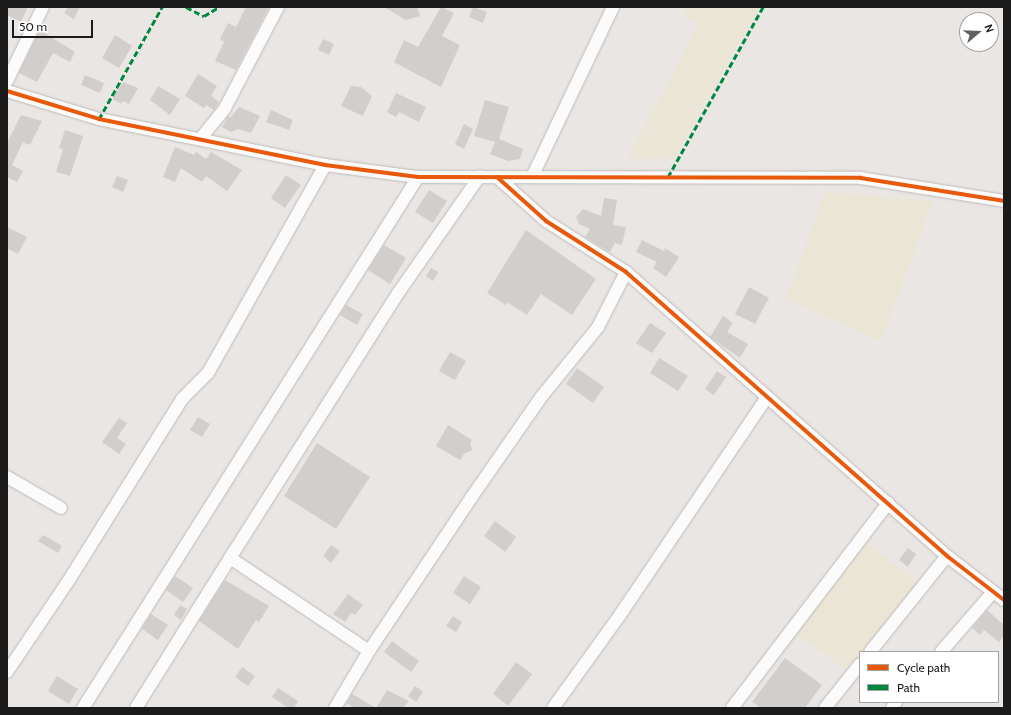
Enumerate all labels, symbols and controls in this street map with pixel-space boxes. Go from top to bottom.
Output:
scale bar [14,12,95,38]
north arrow [959,12,999,52]
text: 50 m [19,19,47,34]
text: N [982,22,997,34]
legend [859,651,999,703]
text: Cycle path [897,660,950,675]
text: Path [897,680,920,695]

